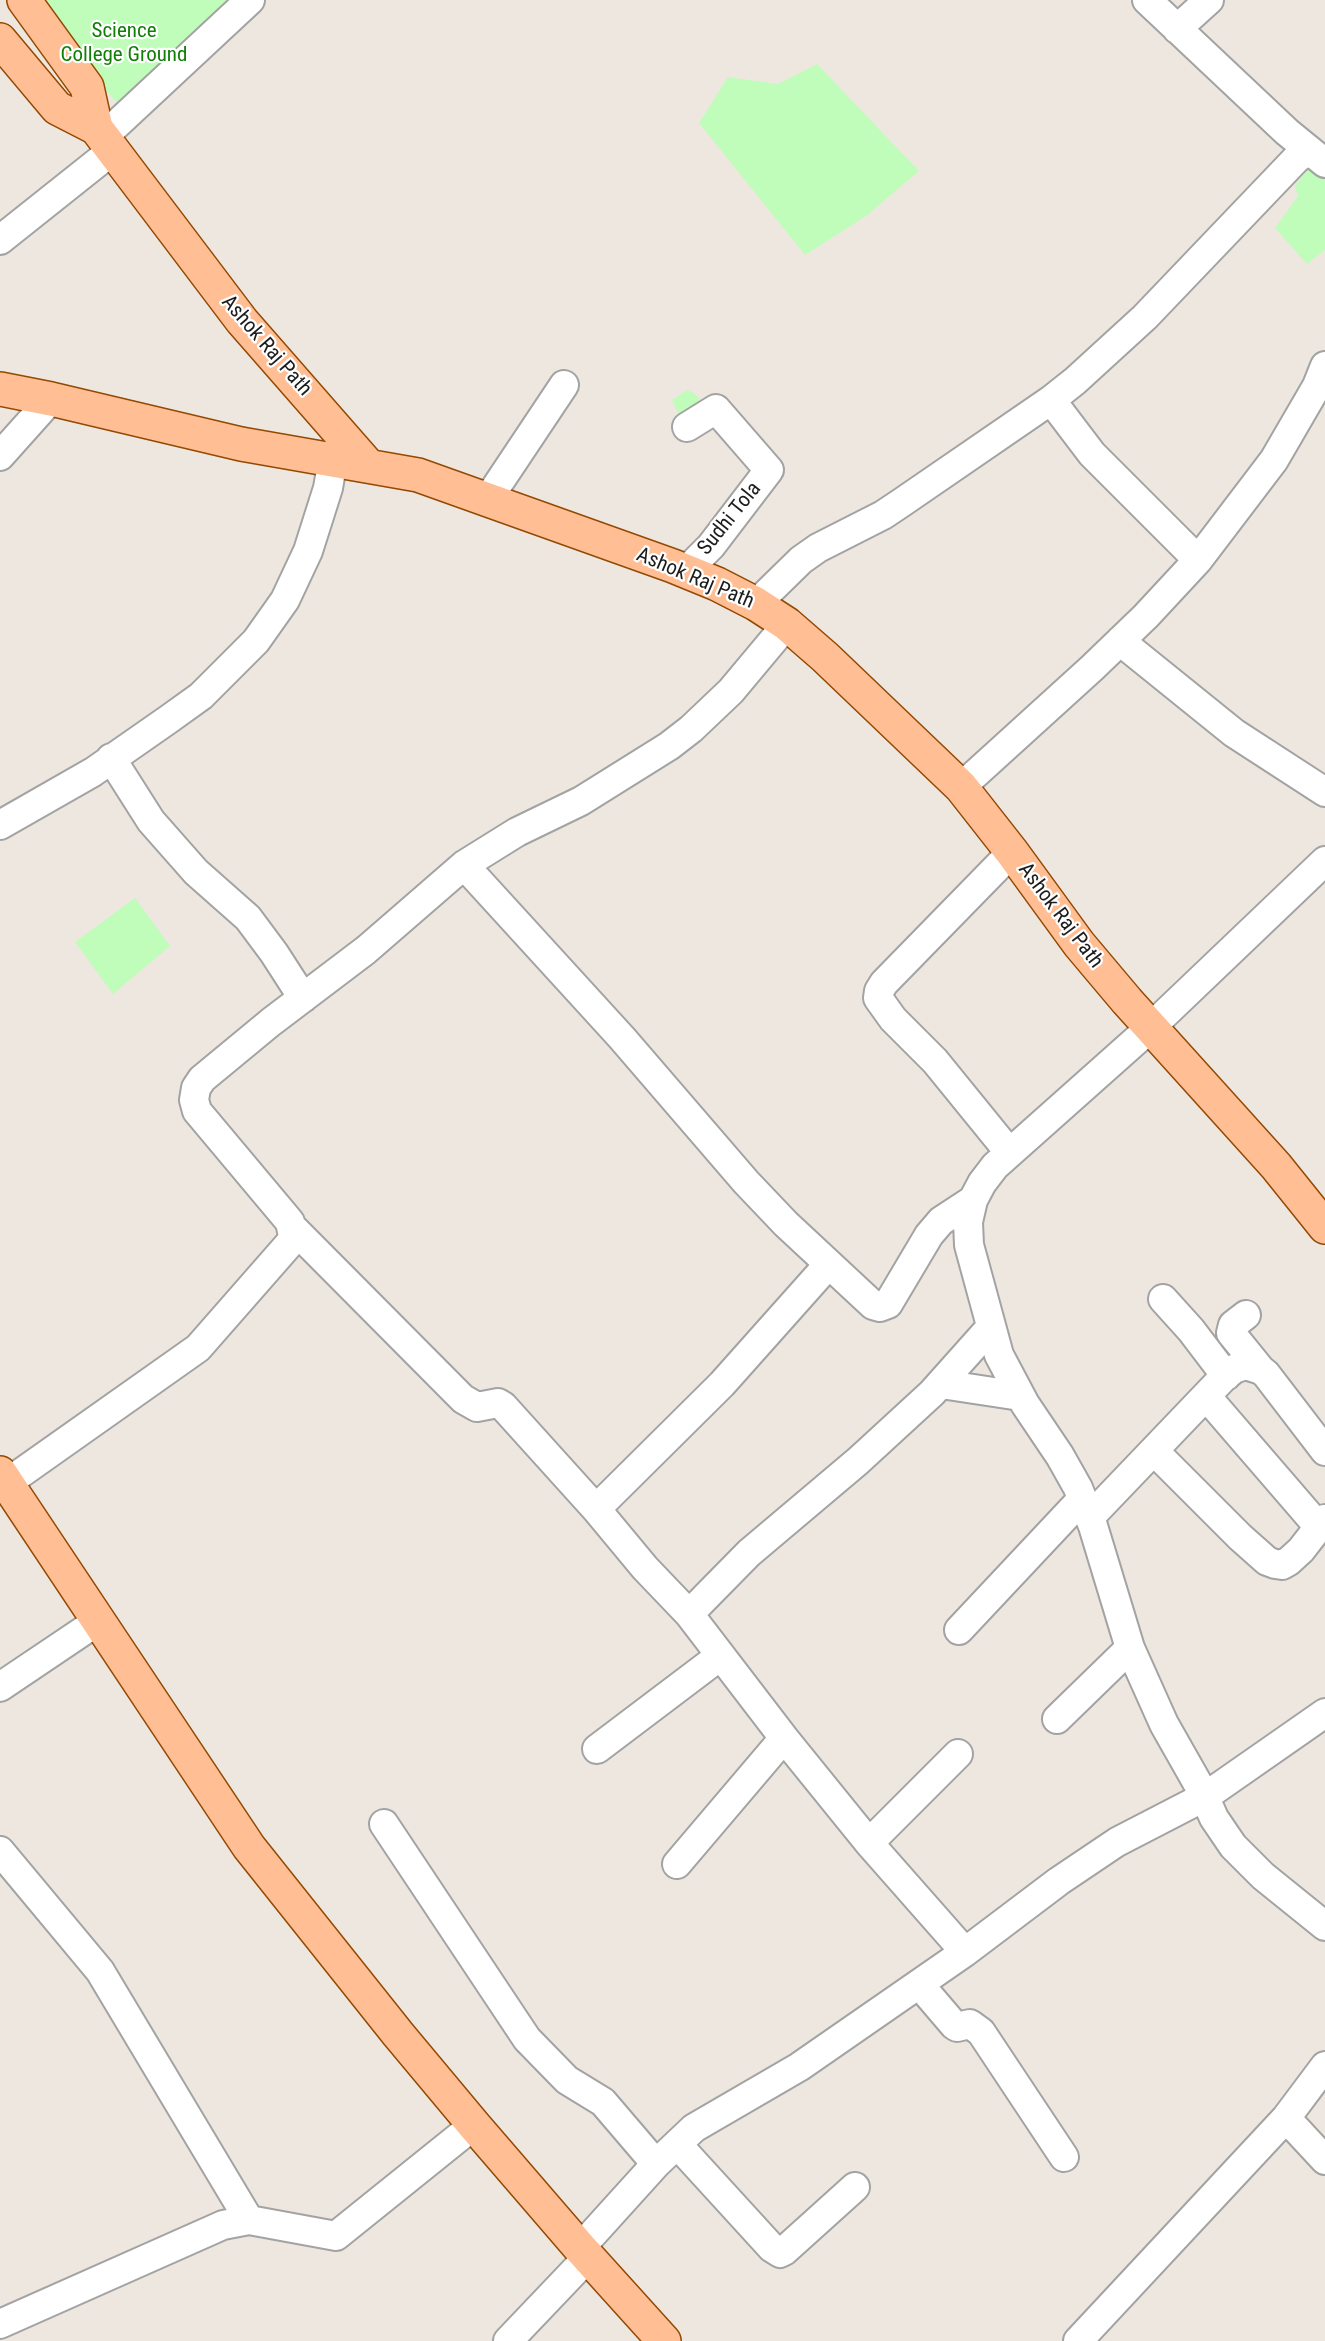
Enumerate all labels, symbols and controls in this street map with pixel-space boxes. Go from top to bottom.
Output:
park label: Science College Ground [61,19,187,69]
street label: Ashok Raj Path [215,290,317,402]
street label: Sudhi Tola [693,477,767,561]
street label: Ashok Raj Path [632,543,758,615]
street label: Ashok Raj Path [1012,858,1108,974]

